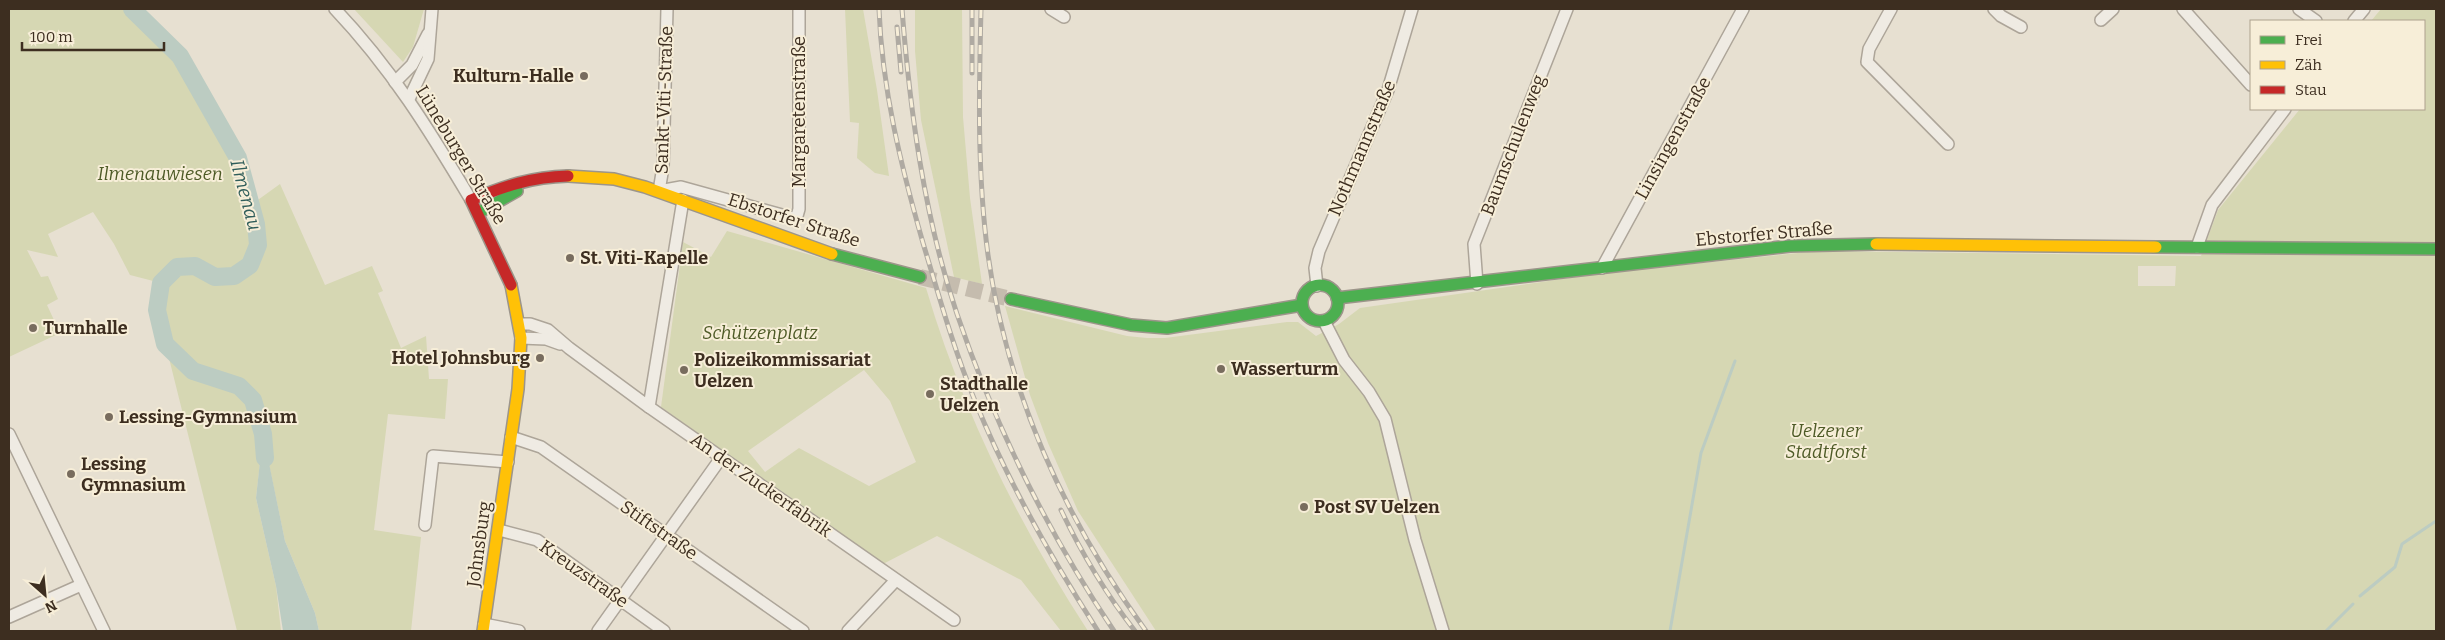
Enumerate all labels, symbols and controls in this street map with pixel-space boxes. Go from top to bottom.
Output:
scale bar [22,20,165,52]
legend [2250,20,2425,110]
street label: Sankt-Viti-Straße [650,26,678,174]
text: 100 m [30,28,73,46]
text: Frei [2295,31,2323,49]
street label: Margaretenstraße [788,36,810,188]
text: Zäh [2295,56,2322,74]
place label: Kulturn-Halle [453,65,574,87]
marker: Kulturn-Halle [578,70,590,82]
street label: Baumschulenweg [1476,71,1550,219]
street label: Linsingenstraße [1630,73,1716,203]
street label: Nothmannstraße [1323,77,1401,219]
text: Stau [2295,81,2327,99]
street label: Lüneburger Straße [411,82,511,228]
water label: Ilmenau [225,157,267,233]
park label: Ilmenauwiesen [97,163,223,185]
street label: Ebstorfer Straße [725,188,863,252]
street label: Ebstorfer Straße [1694,217,1834,251]
place label: St. Viti-Kapelle [580,247,708,269]
marker: St. Viti-Kapelle [564,252,576,264]
place label: Turnhalle [43,317,128,339]
marker: Turnhalle [27,322,39,334]
park label: Schützenplatz [702,322,818,344]
place label: Hotel Johnsburg [391,347,531,369]
place label: Polizeikommissariat Uelzen [694,349,871,392]
marker: Hotel Johnsburg [534,352,546,364]
place label: Wasserturm [1231,358,1338,380]
marker: Wasserturm [1215,363,1227,375]
marker: Polizeikommissariat Uelzen [678,364,690,376]
place label: Stadthalle Uelzen [940,373,1028,416]
marker: Stadthalle Uelzen [924,388,936,400]
place label: Lessing-Gymnasium [119,406,297,428]
marker: Lessing-Gymnasium [103,411,115,423]
park label: Uelzener Stadtforst [1785,420,1867,463]
street label: An der Zuckerfabrik [686,428,836,542]
place label: Lessing Gymnasium [81,453,186,496]
marker: Lessing Gymnasium [65,468,77,480]
street label: Stiftstraße [616,495,702,565]
place label: Post SV Uelzen [1314,496,1440,518]
street label: Johnsburg [462,500,496,589]
marker: Post SV Uelzen [1298,501,1310,513]
street label: Kreuzstraße [535,535,633,613]
north arrow [20,570,70,620]
text: N [42,596,59,616]

